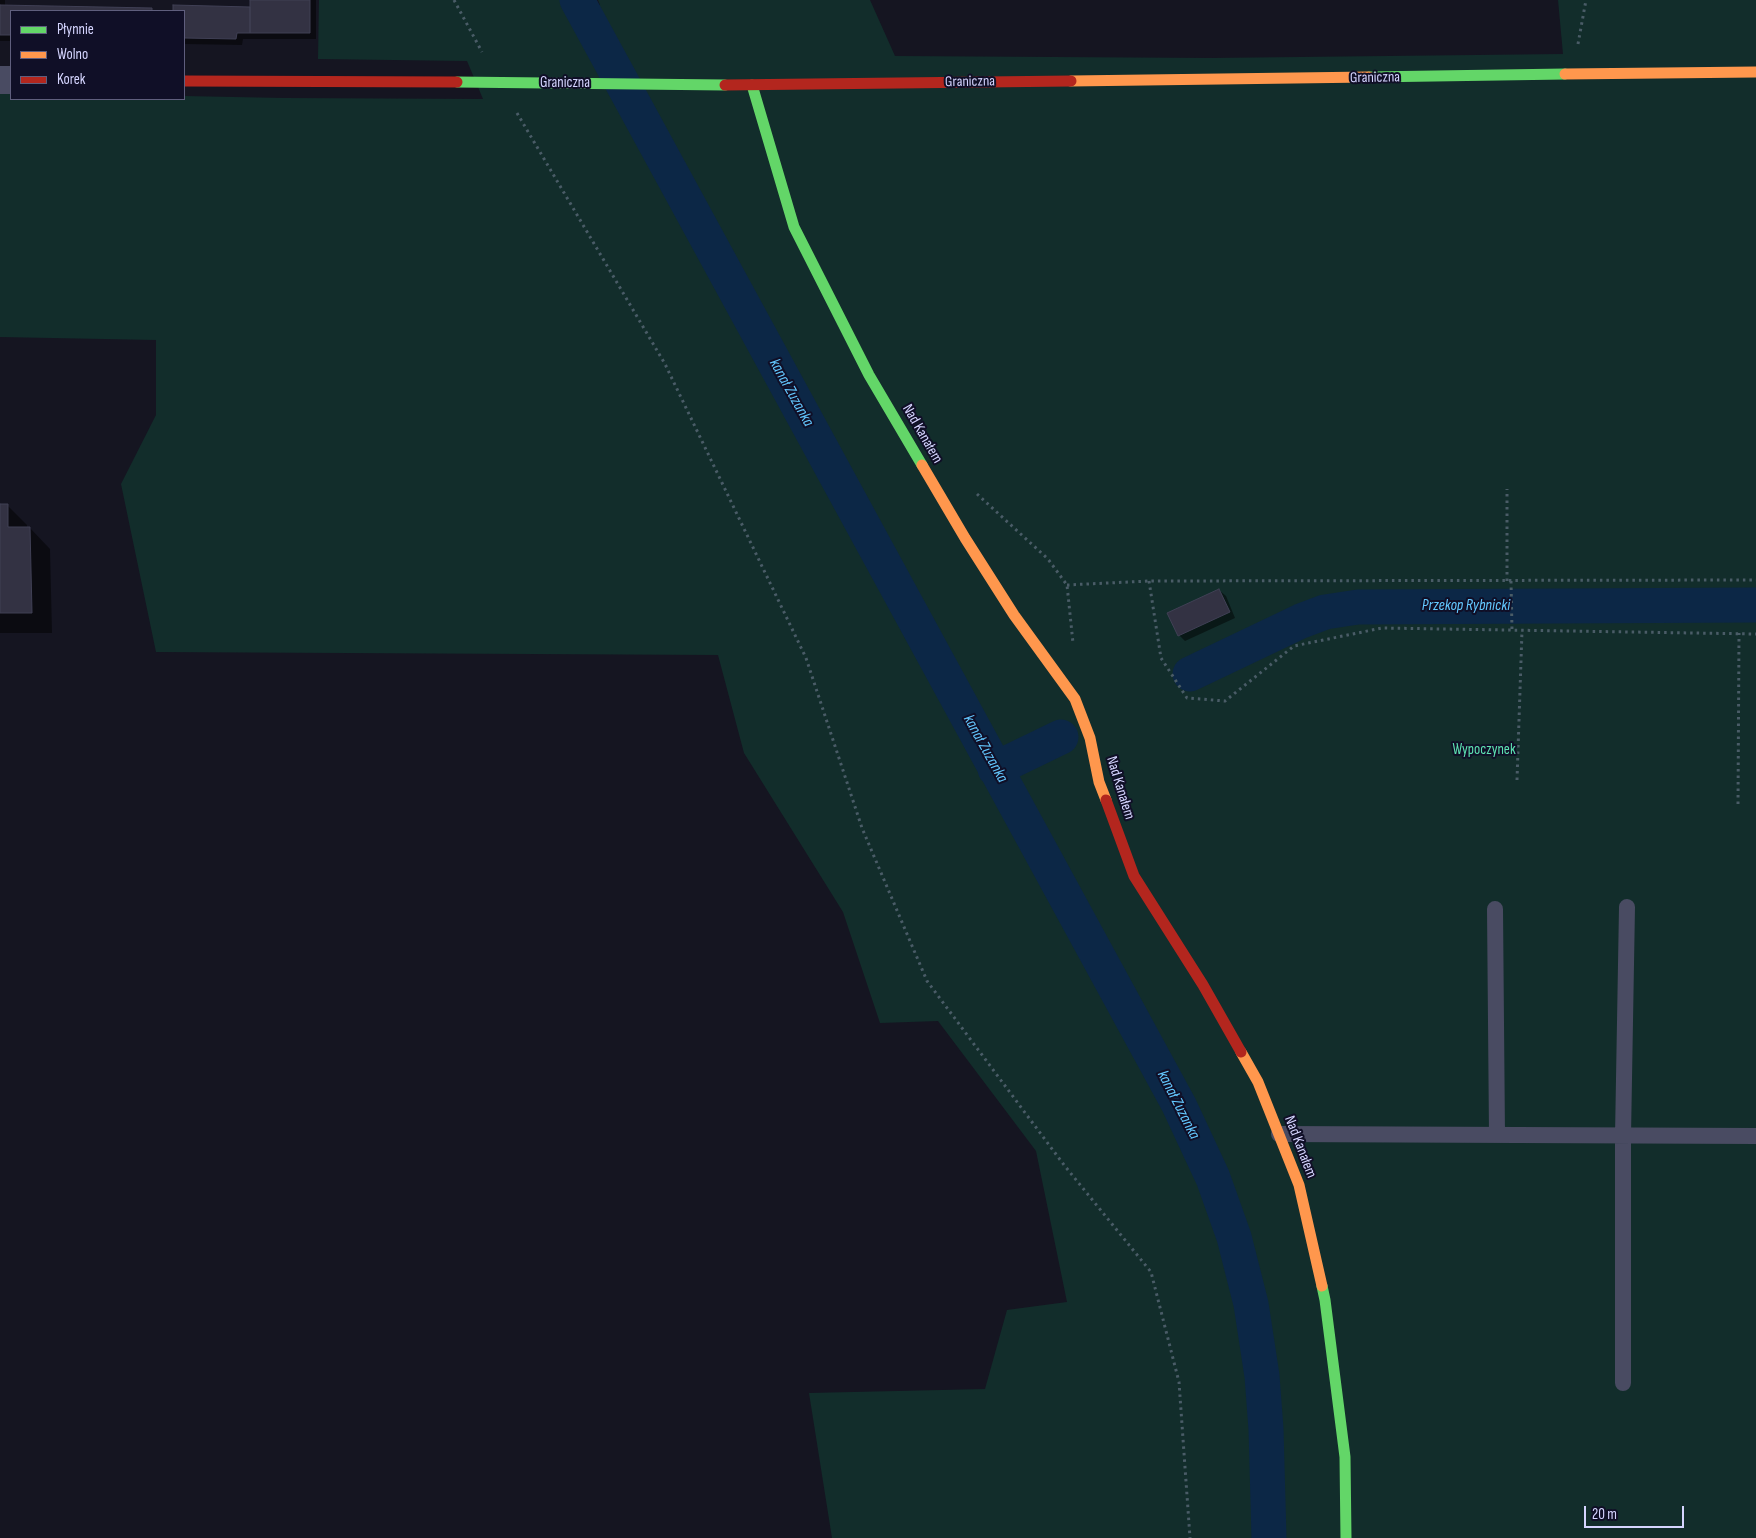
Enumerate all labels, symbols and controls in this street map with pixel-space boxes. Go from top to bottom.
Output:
legend [10,10,185,100]
text: Płynnie [57,20,94,39]
text: Wolno [57,45,88,64]
street label: Graniczna [1350,69,1400,87]
text: Korek [57,70,86,89]
street label: Graniczna [945,73,995,91]
street label: Graniczna [540,74,590,92]
water label: kanał Zuzanka [765,356,817,430]
street label: Nad Kanałem [898,401,946,467]
water label: Przekop Rybnicki [1422,596,1510,616]
water label: kanał Zuzanka [959,712,1011,786]
park label: Wypoczynek [1452,741,1516,759]
street label: Nad Kanałem [1102,754,1138,822]
water label: kanał Zuzanka [1153,1067,1203,1143]
street label: Nad Kanałem [1280,1113,1320,1181]
scale bar [1586,1496,1686,1528]
text: 20 m [1592,1505,1617,1524]

